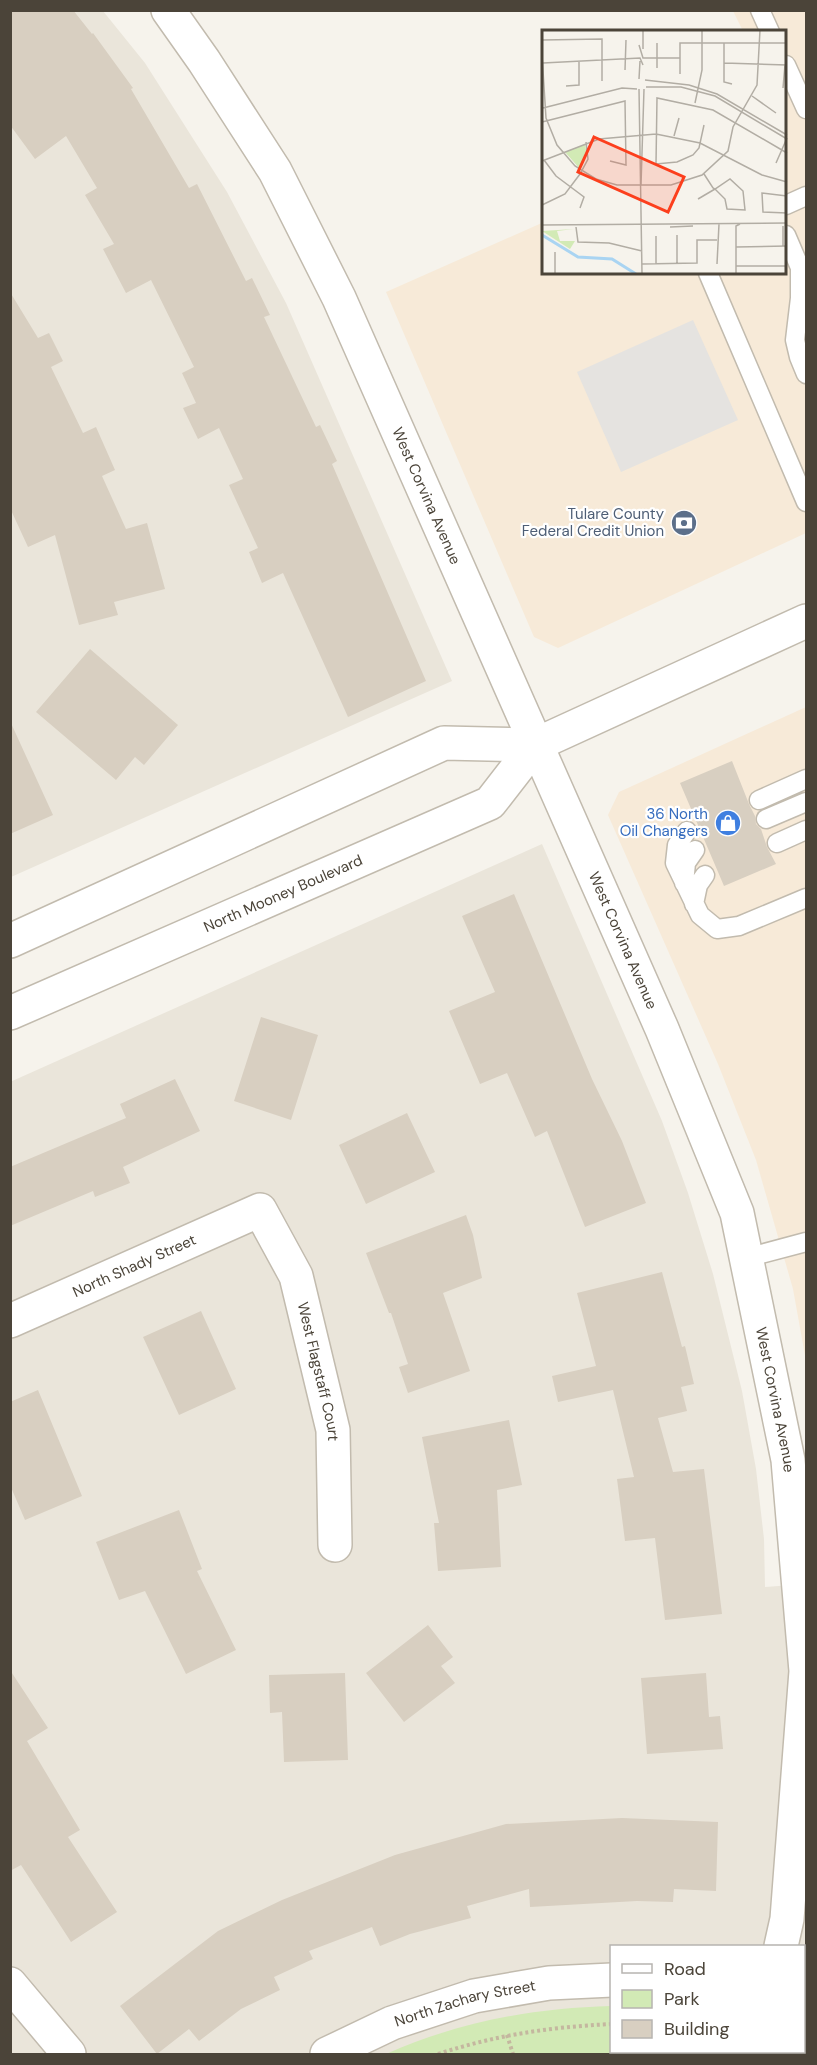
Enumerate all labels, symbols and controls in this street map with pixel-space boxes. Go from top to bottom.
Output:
inset map [542,30,787,274]
street label: West Corvina Avenue [387,424,466,568]
place label: Tulare County Federal Credit Union [522,504,665,541]
bank icon: Tulare County Federal Credit Union [669,508,699,538]
place label: 36 North Oil Changers [620,804,708,841]
shop icon: 36 North Oil Changers [713,808,743,838]
street label: North Mooney Boulevard [200,850,366,937]
street label: West Corvina Avenue [584,869,662,1012]
street label: North Shady Street [69,1230,199,1302]
street label: West Flagstaff Court [293,1300,343,1441]
street label: West Corvina Avenue [751,1325,799,1473]
legend [610,1945,805,2053]
text: Road [664,1957,706,1981]
street label: North Zachary Street [392,1975,537,2031]
text: Park [664,1987,700,2011]
text: Building [664,2017,729,2041]

